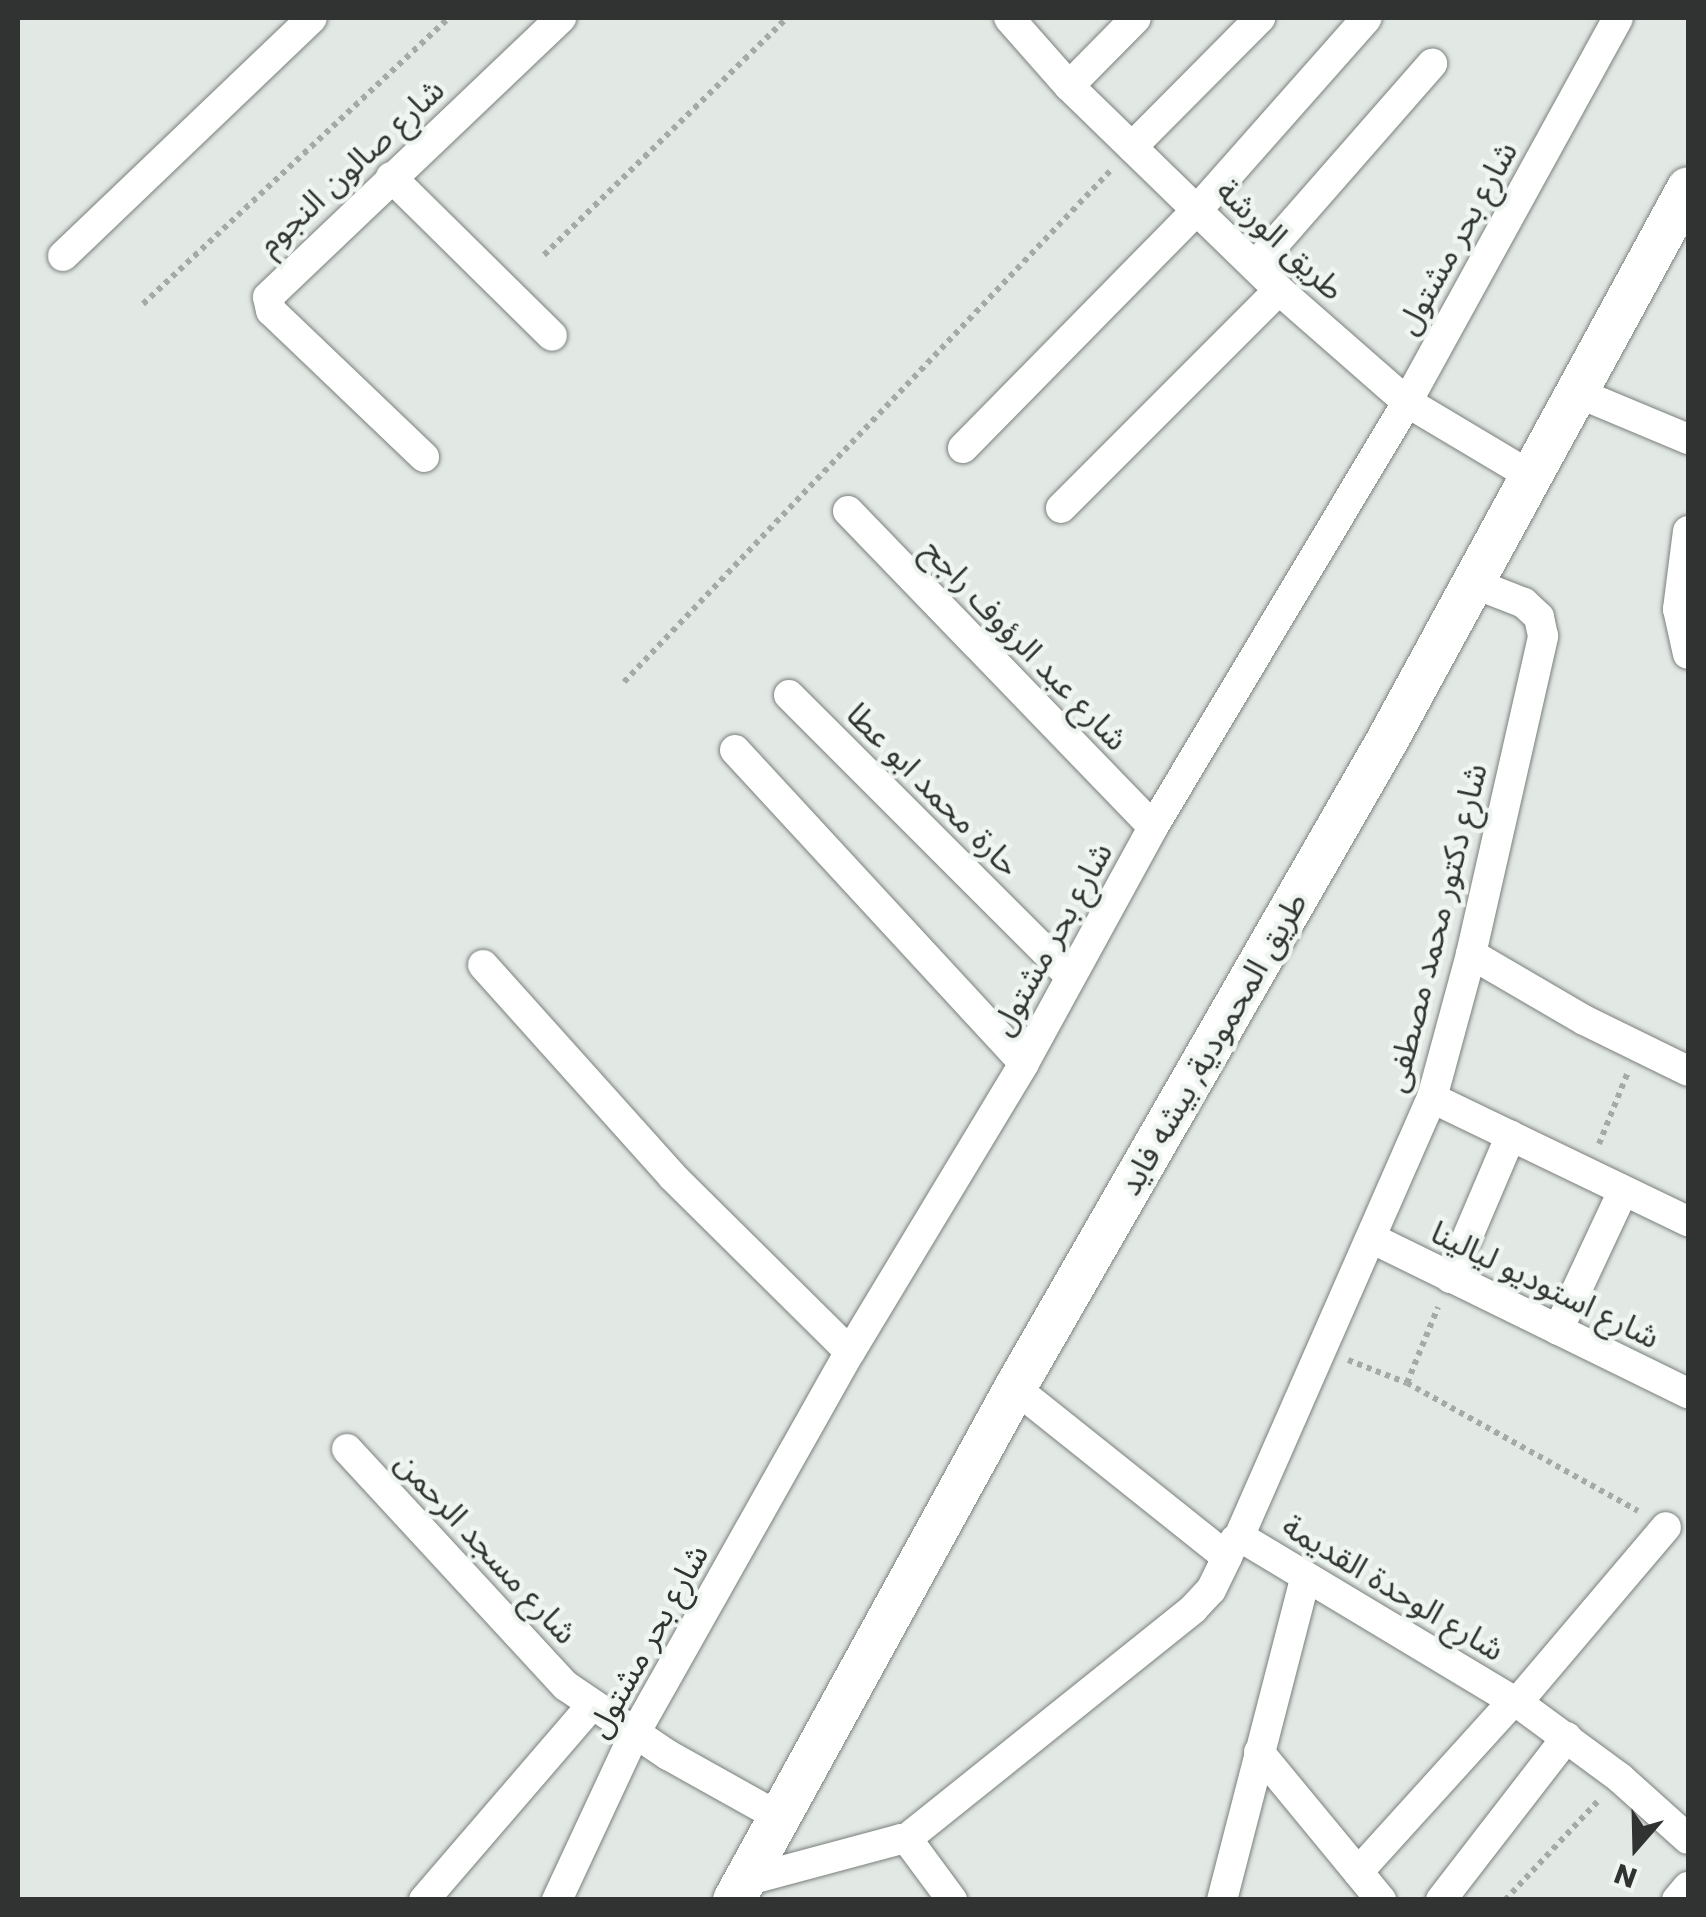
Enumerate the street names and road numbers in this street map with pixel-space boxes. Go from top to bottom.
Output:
street label: شارع صالون النجوم [250,71,452,263]
street label: شارع بحر مشتول [1388,135,1526,341]
street label: طريق الورشة [1208,171,1352,309]
street label: شارع عبد الرؤوف راجح [914,531,1136,759]
street label: حارة محمد ابو عطا [838,695,1028,885]
street label: شارع دكتور محمد مصطفى [1377,760,1495,1096]
street label: شارع بحر مشتول [983,836,1121,1042]
street label: طريق المحمودية, بيشه فايد [1111,886,1315,1202]
street label: شارع استوديو ليالينا [1425,1213,1665,1357]
street label: شارع مسجد الرحمن [387,1444,585,1652]
street label: شارع الوحدة القديمة [1275,1507,1511,1669]
street label: شارع بحر مشتول [579,1538,717,1744]

